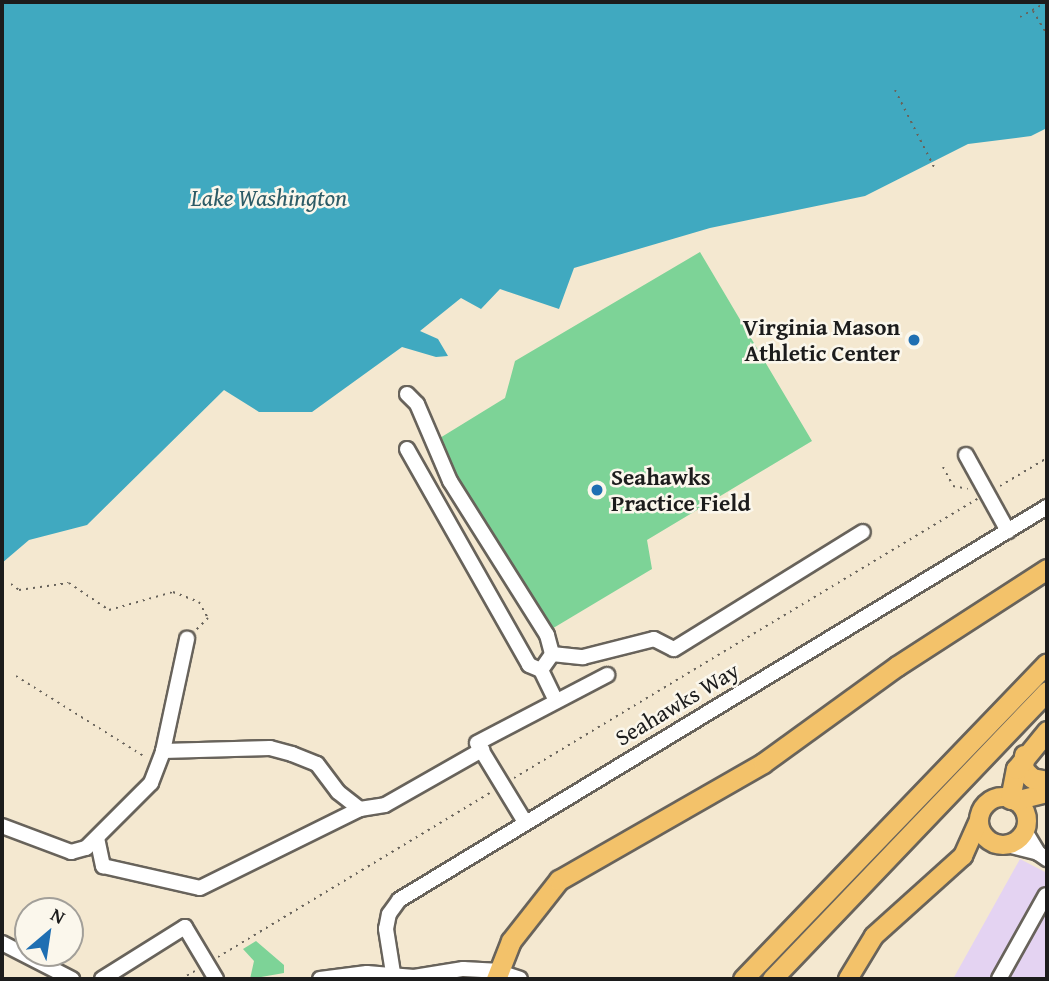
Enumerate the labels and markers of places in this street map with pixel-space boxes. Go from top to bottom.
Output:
place label: Virginia Mason Athletic Center [743,313,900,367]
marker: Virginia Mason Athletic Center [906,332,922,348]
place label: Seahawks Practice Field [611,463,751,517]
marker: Seahawks Practice Field [589,482,605,498]

